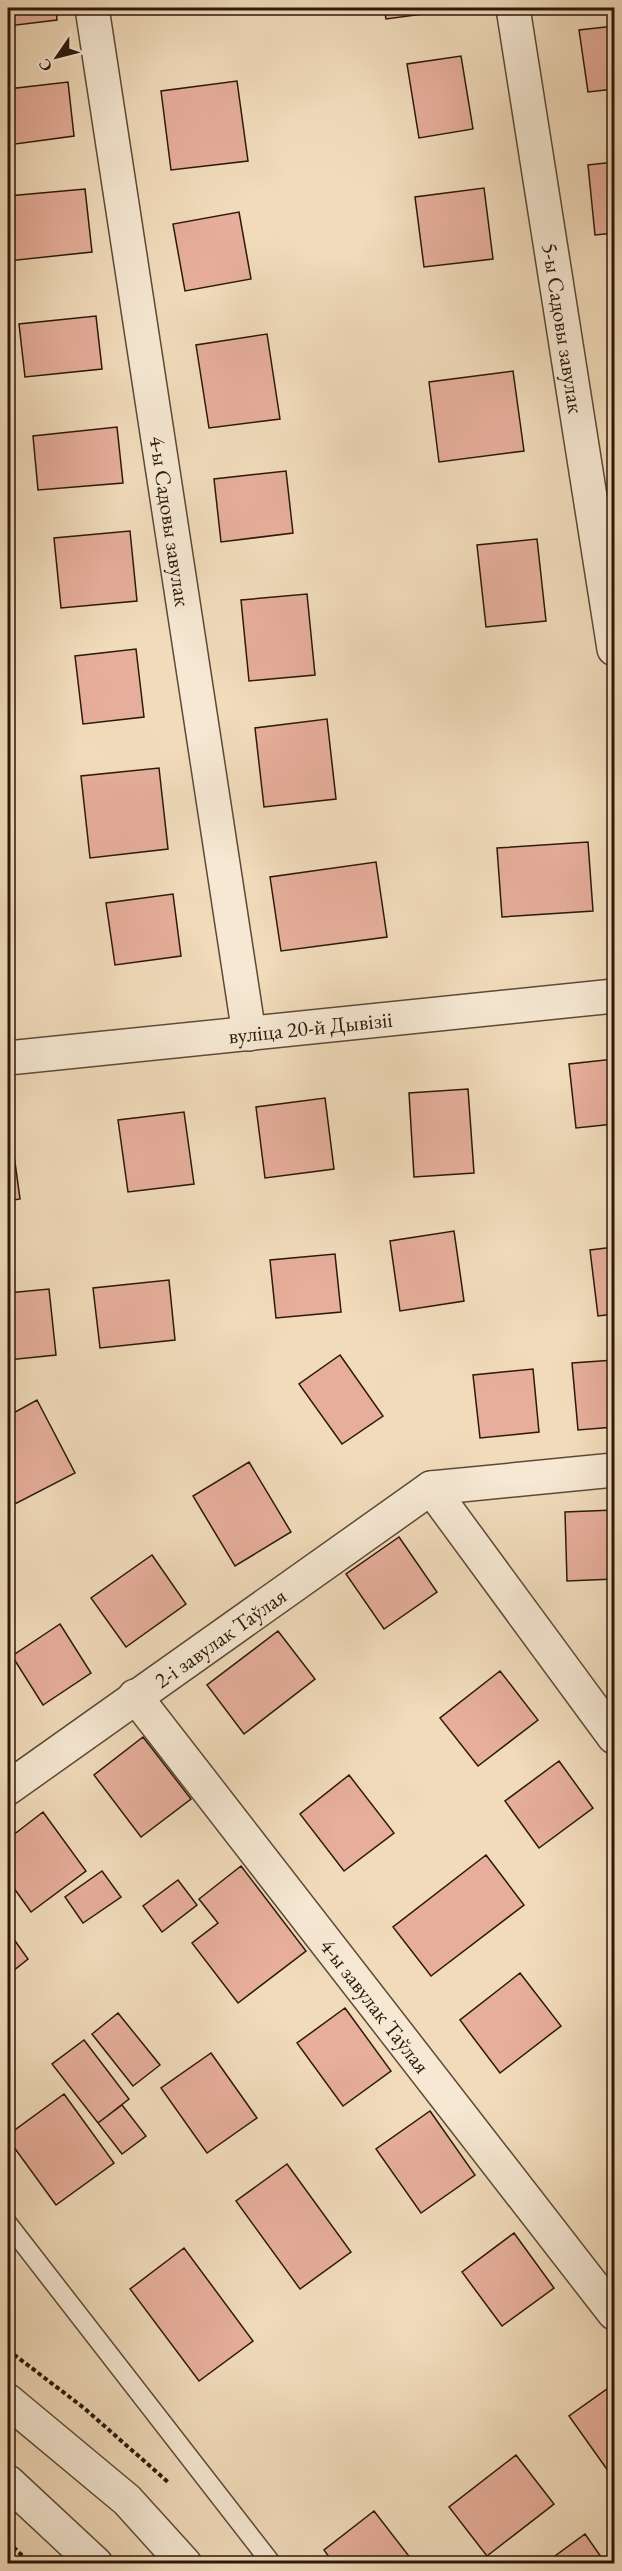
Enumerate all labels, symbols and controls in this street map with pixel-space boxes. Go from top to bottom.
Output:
north arrow [27,27,87,87]
text: С [33,55,57,76]
street label: 5-ы Садовы завулак [536,241,591,416]
street label: 4-ы Садовы завулак [143,434,198,609]
street label: вуліца 20-й Дывізіі [227,1004,394,1050]
street label: 2-і завулак Таўлая [148,1581,292,1694]
street label: 4-ы завулак Таўлая [314,1932,437,2079]

